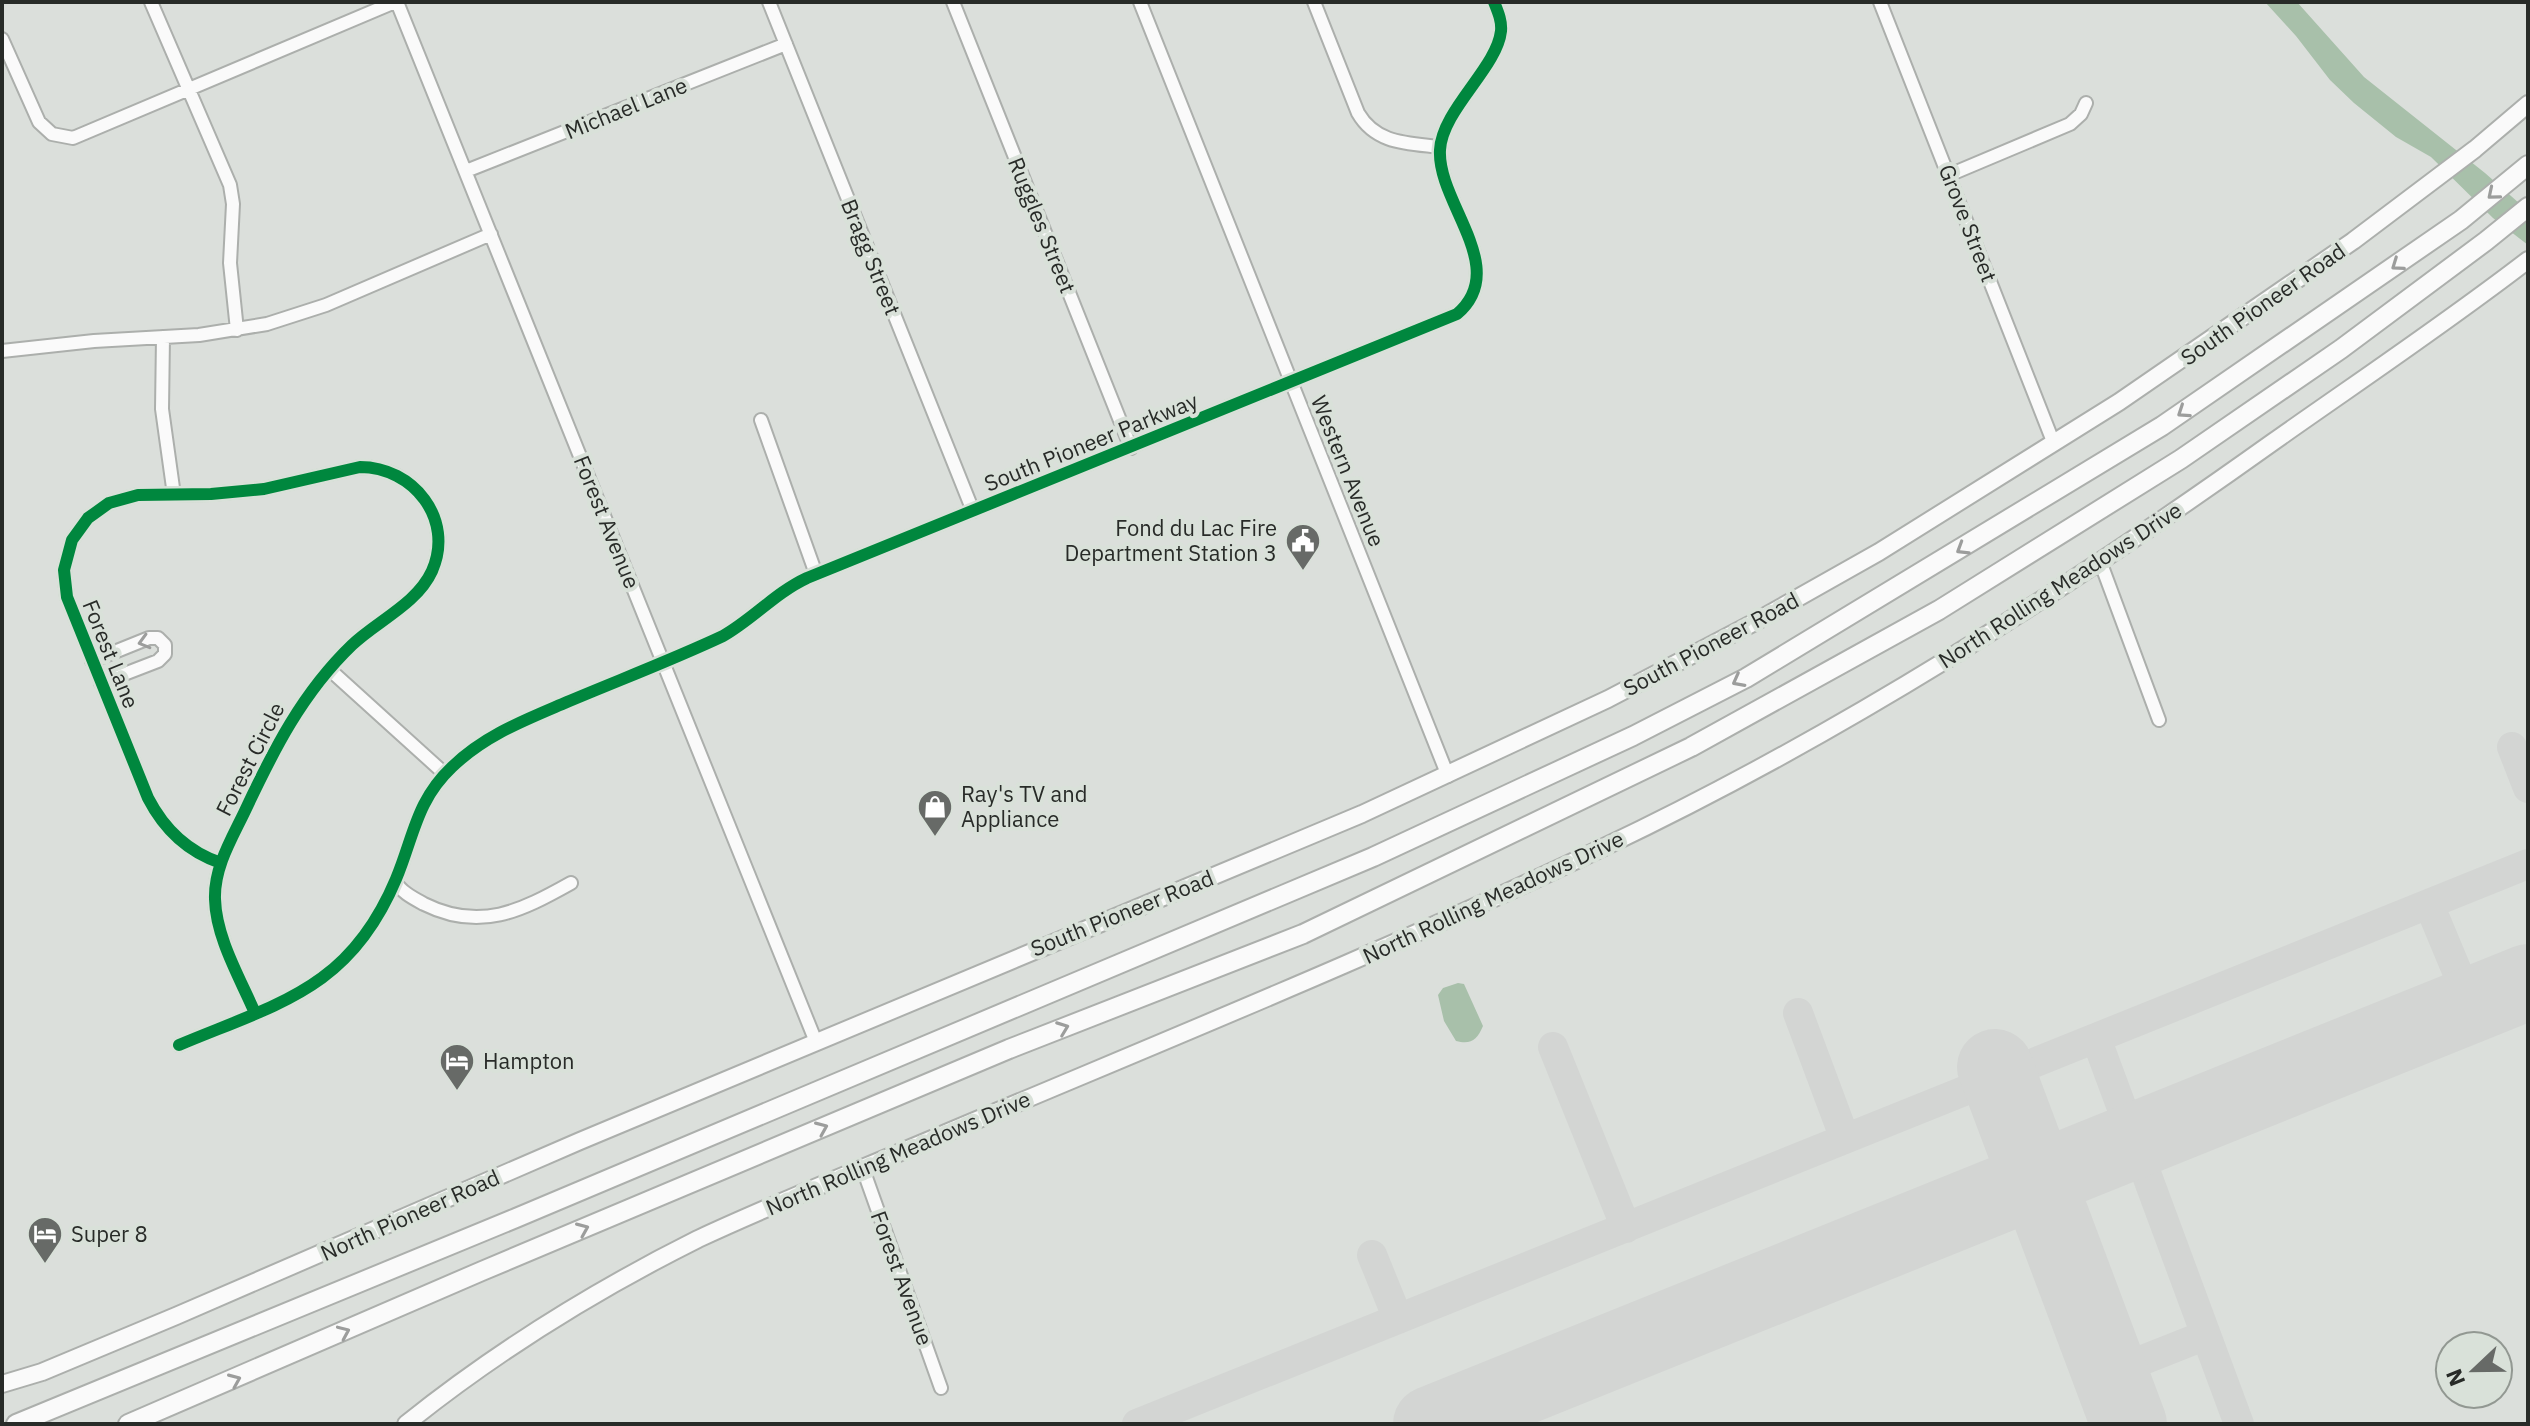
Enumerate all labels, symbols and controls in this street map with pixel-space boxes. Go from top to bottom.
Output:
street label: Michael Lane [560,70,691,145]
street label: Ruggles Street [1002,153,1083,297]
street label: Grove Street [1933,160,2004,286]
one-way arrow [2488,184,2502,199]
street label: Bragg Street [835,194,908,319]
street label: South Pioneer Road [2175,236,2351,371]
one-way arrow [2392,255,2406,270]
street label: South Pioneer Parkway [980,385,1202,498]
street label: Western Avenue [1305,391,1392,551]
one-way arrow [2177,402,2191,417]
street label: Forest Avenue [568,451,647,593]
street label: North Rolling Meadows Drive [1932,495,2187,674]
place label: Fond du Lac Fire Department Station 3 [1064,513,1277,567]
public building icon: Fond du Lac Fire Department Station 3 [1284,522,1322,572]
one-way arrow [1956,539,1970,554]
street label: South Pioneer Road [1618,585,1804,702]
street label: Forest Lane [76,595,146,713]
one-way arrow [137,632,151,649]
one-way arrow [1732,672,1746,687]
street label: Forest Circle [209,697,291,821]
place label: Ray's TV and Appliance [961,779,1087,833]
shop icon: Ray's TV and Appliance [916,788,954,838]
street label: North Rolling Meadows Drive [1358,823,1628,970]
street label: South Pioneer Road [1026,863,1217,962]
one-way arrow [1055,1021,1069,1038]
hotel icon: Hampton [438,1042,476,1092]
place label: Hampton [483,1046,575,1075]
street label: North Rolling Meadows Drive [761,1084,1034,1222]
one-way arrow [814,1121,828,1137]
street label: North Pioneer Road [316,1162,504,1267]
street label: Forest Avenue [865,1207,940,1349]
hotel icon: Super 8 [26,1215,64,1265]
place label: Super 8 [71,1219,148,1248]
one-way arrow [575,1222,589,1238]
one-way arrow [336,1325,350,1341]
north arrow [2434,1330,2514,1410]
text: N [2439,1365,2471,1390]
one-way arrow [227,1373,241,1389]

